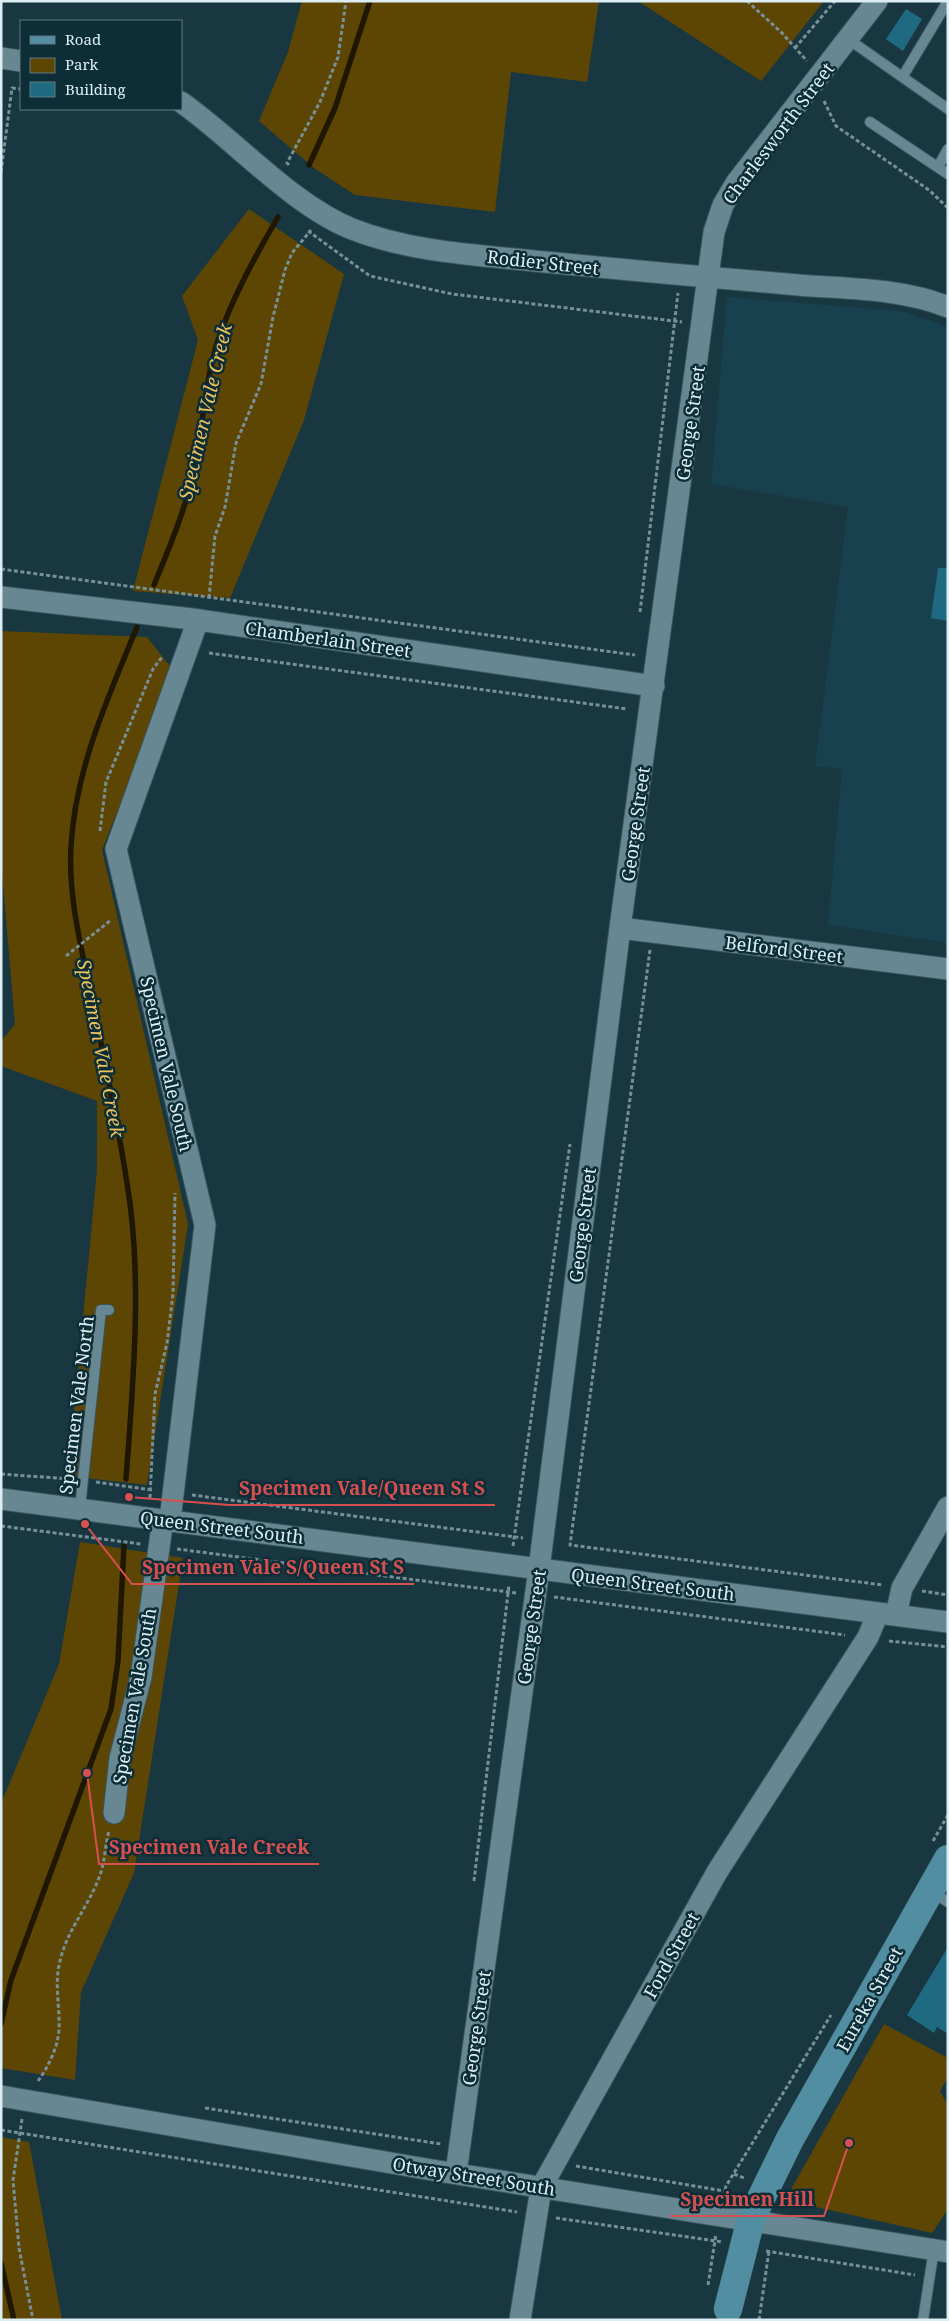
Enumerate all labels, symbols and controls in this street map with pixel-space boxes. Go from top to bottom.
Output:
legend [20,20,182,110]
text: Road [65,29,101,49]
text: Park [65,54,99,74]
street label: Charlesworth Street [717,57,839,209]
text: Building [65,79,126,99]
street label: Rodier Street [486,244,600,280]
water label: Specimen Vale Creek [172,320,238,503]
street label: George Street [670,364,710,482]
street label: Chamberlain Street [244,616,412,662]
street label: George Street [615,765,655,883]
street label: Belford Street [724,930,844,968]
water label: Specimen Vale Creek [71,957,131,1141]
street label: Specimen Vale South [135,974,199,1154]
street label: George Street [563,1166,601,1284]
street label: Specimen Vale North [53,1314,99,1496]
callout: Specimen Vale/Queen St S [229,1471,495,1505]
text: Specimen Vale/Queen St S [239,1475,485,1501]
street label: Queen Street South [139,1505,305,1549]
callout: Specimen Vale S/Queen St S [132,1550,414,1584]
text: Specimen Vale S/Queen St S [142,1554,404,1580]
street label: Queen Street South [570,1562,736,1606]
street label: George Street [511,1568,551,1686]
street label: Specimen Vale South [107,1606,161,1786]
callout: Specimen Vale Creek [99,1830,319,1864]
text: Specimen Vale Creek [109,1834,310,1860]
street label: Ford Street [638,1908,704,2002]
street label: Eureka Street [830,1942,908,2056]
street label: George Street [456,1969,496,2087]
street label: Otway Street South [391,2151,557,2201]
callout: Specimen Hill [670,2182,824,2216]
text: Specimen Hill [680,2186,814,2212]

